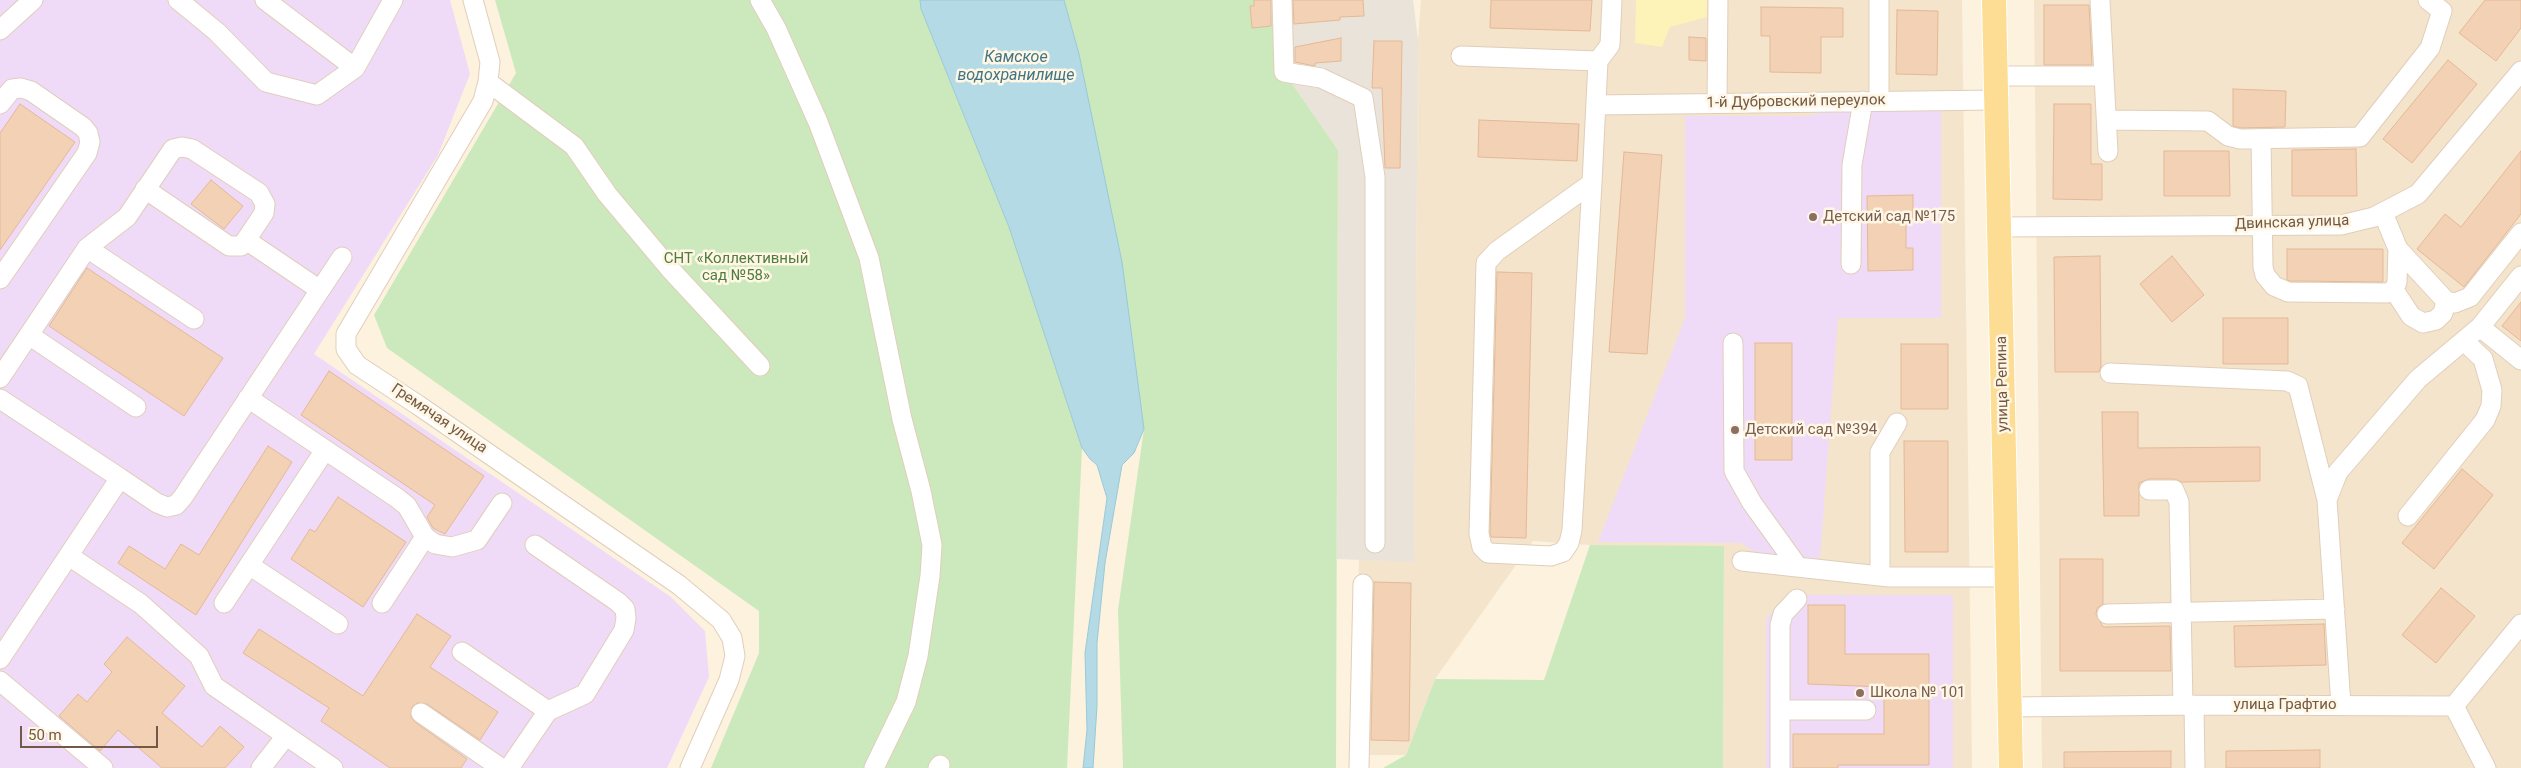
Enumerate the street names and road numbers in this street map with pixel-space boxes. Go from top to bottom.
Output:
street label: 1-й Дубровский переулок [1706,91,1886,113]
street label: Двинская улица [2235,212,2349,234]
street label: улица Репина [1993,336,2013,432]
street label: Гремячая улица [388,380,490,458]
street label: улица Графтио [2233,696,2337,714]

